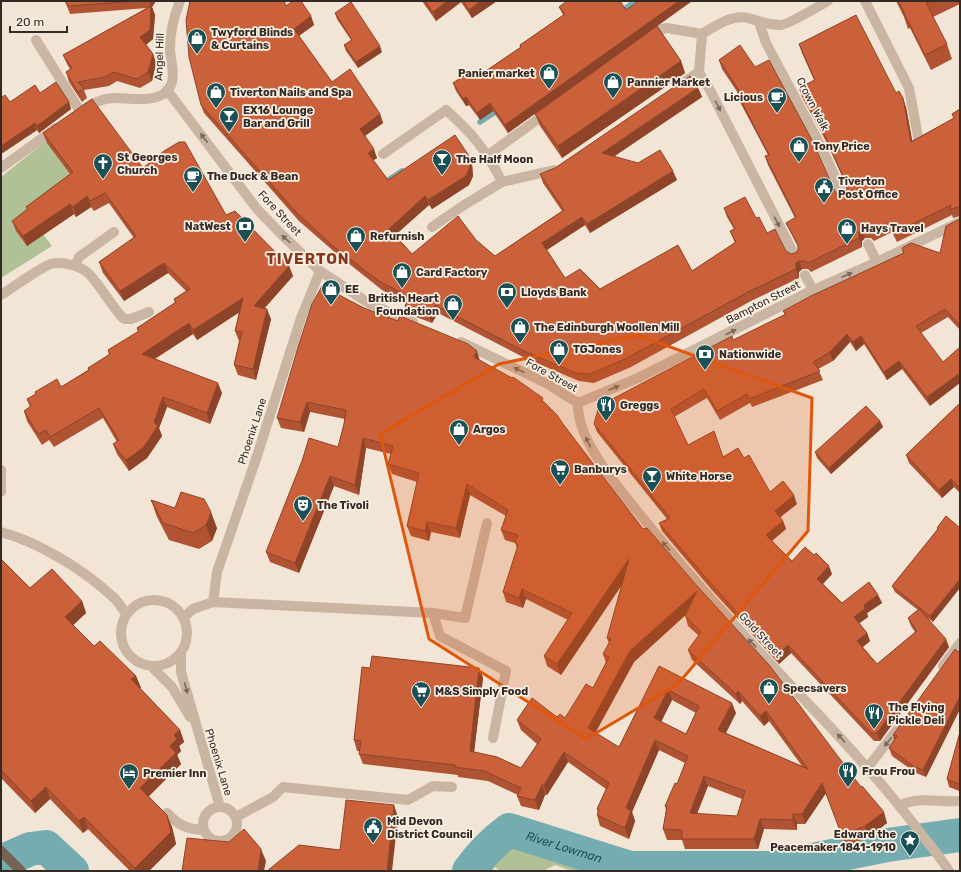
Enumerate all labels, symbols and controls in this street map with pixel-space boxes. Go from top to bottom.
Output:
scale bar [10,8,67,34]
text: 20 m [16,15,44,29]
place label: Twyford Blinds & Curtains [211,26,293,52]
shop icon: Twyford Blinds & Curtains [186,27,208,55]
street label: Angel Hill [152,33,167,81]
shop icon: Panier market [538,62,560,90]
place label: Panier market [458,67,535,80]
shop icon: Pannier Market [602,71,624,99]
street label: Crown Walk [793,75,832,134]
place label: Pannier Market [627,76,710,89]
shop icon: Tiverton Nails and Spa [205,81,227,109]
place label: Tiverton Nails and Spa [230,86,352,99]
cafe icon: Licious [766,86,788,114]
place label: Licious [724,91,763,104]
one-way arrow [715,100,721,112]
place label: EX16 Lounge Bar and Grill [243,104,314,130]
bar icon: EX16 Lounge Bar and Grill [218,105,240,133]
one-way arrow [200,133,208,144]
shop icon: Tony Price [788,135,810,163]
place label: Tony Price [813,140,870,153]
bar icon: The Half Moon [431,148,453,176]
place label: St Georges Church [117,151,177,177]
church icon: St Georges Church [92,152,114,180]
place label: The Half Moon [456,153,533,166]
cafe icon: The Duck & Bean [182,165,204,193]
place label: The Duck & Bean [207,170,298,183]
place label: Tiverton Post Office [838,175,898,201]
public building icon: Tiverton Post Office [813,176,835,204]
street label: Fore Street [255,188,304,239]
bank icon: NatWest [234,215,256,243]
one-way arrow [774,216,780,228]
shop icon: Hays Travel [836,217,858,245]
place label: NatWest [185,220,231,233]
place label: Hays Travel [861,222,924,235]
shop icon: Refurnish [345,225,367,253]
place label: Refurnish [370,230,424,243]
one-way arrow [281,234,291,244]
district label: TIVERTON [266,250,350,268]
shop icon: Card Factory [391,261,413,289]
place label: Card Factory [416,266,488,279]
one-way arrow [842,272,853,278]
shop icon: EE [320,278,342,306]
street label: Bampton Street [724,278,803,327]
bank icon: Lloyds Bank [496,281,518,309]
place label: EE [345,283,359,296]
place label: Lloyds Bank [521,286,587,299]
place label: British Heart Foundation [368,292,439,318]
shop icon: British Heart Foundation [442,293,464,321]
shop icon: The Edinburgh Woollen Mill [509,316,531,344]
place label: The Edinburgh Woollen Mill [534,321,679,334]
one-way arrow [725,329,737,335]
shop icon: TGJones [548,338,570,366]
place label: TGJones [573,343,622,356]
bank icon: Nationwide [694,343,716,371]
place label: Nationwide [719,348,782,361]
street label: Fore Street [524,356,581,395]
one-way arrow [514,367,525,373]
one-way arrow [608,385,619,391]
restaurant icon: Greggs [595,394,617,422]
street label: Phoenix Lane [236,396,269,466]
place label: Greggs [620,399,659,412]
shop icon: Argos [448,418,470,446]
place label: Argos [473,423,506,436]
one-way arrow [585,436,591,448]
supermarket icon: Banburys [549,458,571,486]
place label: Banburys [574,463,627,476]
bar icon: White Horse [641,465,663,493]
place label: White Horse [666,470,732,483]
theatre icon: The Tivoli [292,494,314,522]
place label: The Tivoli [317,499,369,512]
one-way arrow [661,541,670,552]
street label: Gold Street [736,610,785,661]
one-way arrow [748,639,757,648]
shop icon: Specsavers [758,677,780,705]
supermarket icon: M&S Simply Food [410,680,432,708]
one-way arrow [183,682,189,694]
place label: Specsavers [783,682,847,695]
place label: M&S Simply Food [435,685,528,698]
place label: The Flying Pickle Deli [888,701,945,727]
restaurant icon: The Flying Pickle Deli [863,702,885,730]
street label: Phoenix Lane [202,727,235,797]
one-way arrow [836,733,846,743]
one-way arrow [883,737,892,748]
restaurant icon: Frou Frou [837,760,859,788]
hotel icon: Premier Inn [118,762,140,790]
place label: Frou Frou [862,765,915,778]
place label: Premier Inn [143,767,207,780]
place label: Mid Devon District Council [387,815,473,841]
public building icon: Mid Devon District Council [362,816,384,844]
place label: Edward the Peacemaker 1841-1910 [770,828,896,854]
water label: River Lowman [524,829,604,866]
place icon: Edward the Peacemaker 1841-1910 [899,829,921,857]

